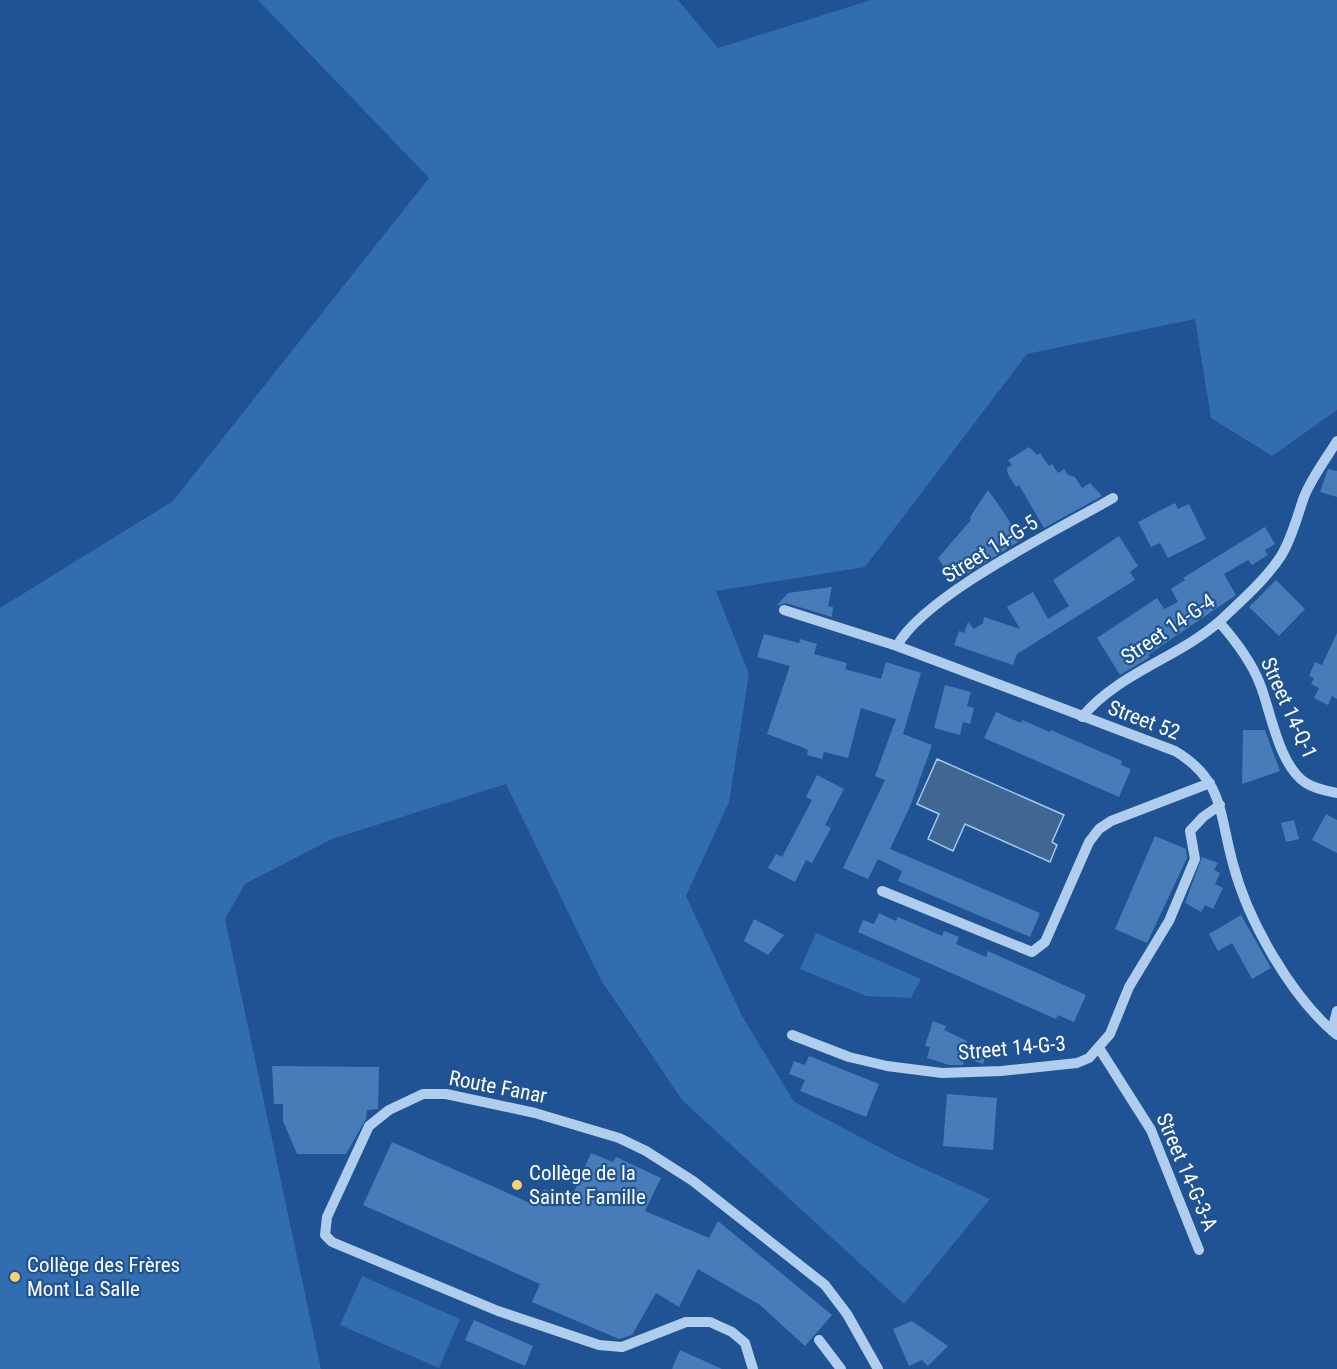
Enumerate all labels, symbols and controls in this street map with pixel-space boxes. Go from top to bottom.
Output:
street label: Street 14-G-5 [938,510,1042,588]
street label: Street 14-G-4 [1117,589,1219,669]
street label: Street 14-Q-1 [1256,654,1322,762]
street label: Street 52 [1105,695,1183,745]
street label: Street 14-G-3 [957,1031,1067,1065]
street label: Route Fanar [447,1066,549,1108]
street label: Street 14-G-3-A [1151,1110,1223,1234]
place label: Collège de la Sainte Famille [529,1161,646,1209]
marker: Collège de la Sainte Famille [510,1178,524,1192]
place label: Collège des Frères Mont La Salle [27,1253,180,1301]
marker: Collège des Frères Mont La Salle [8,1270,22,1284]

